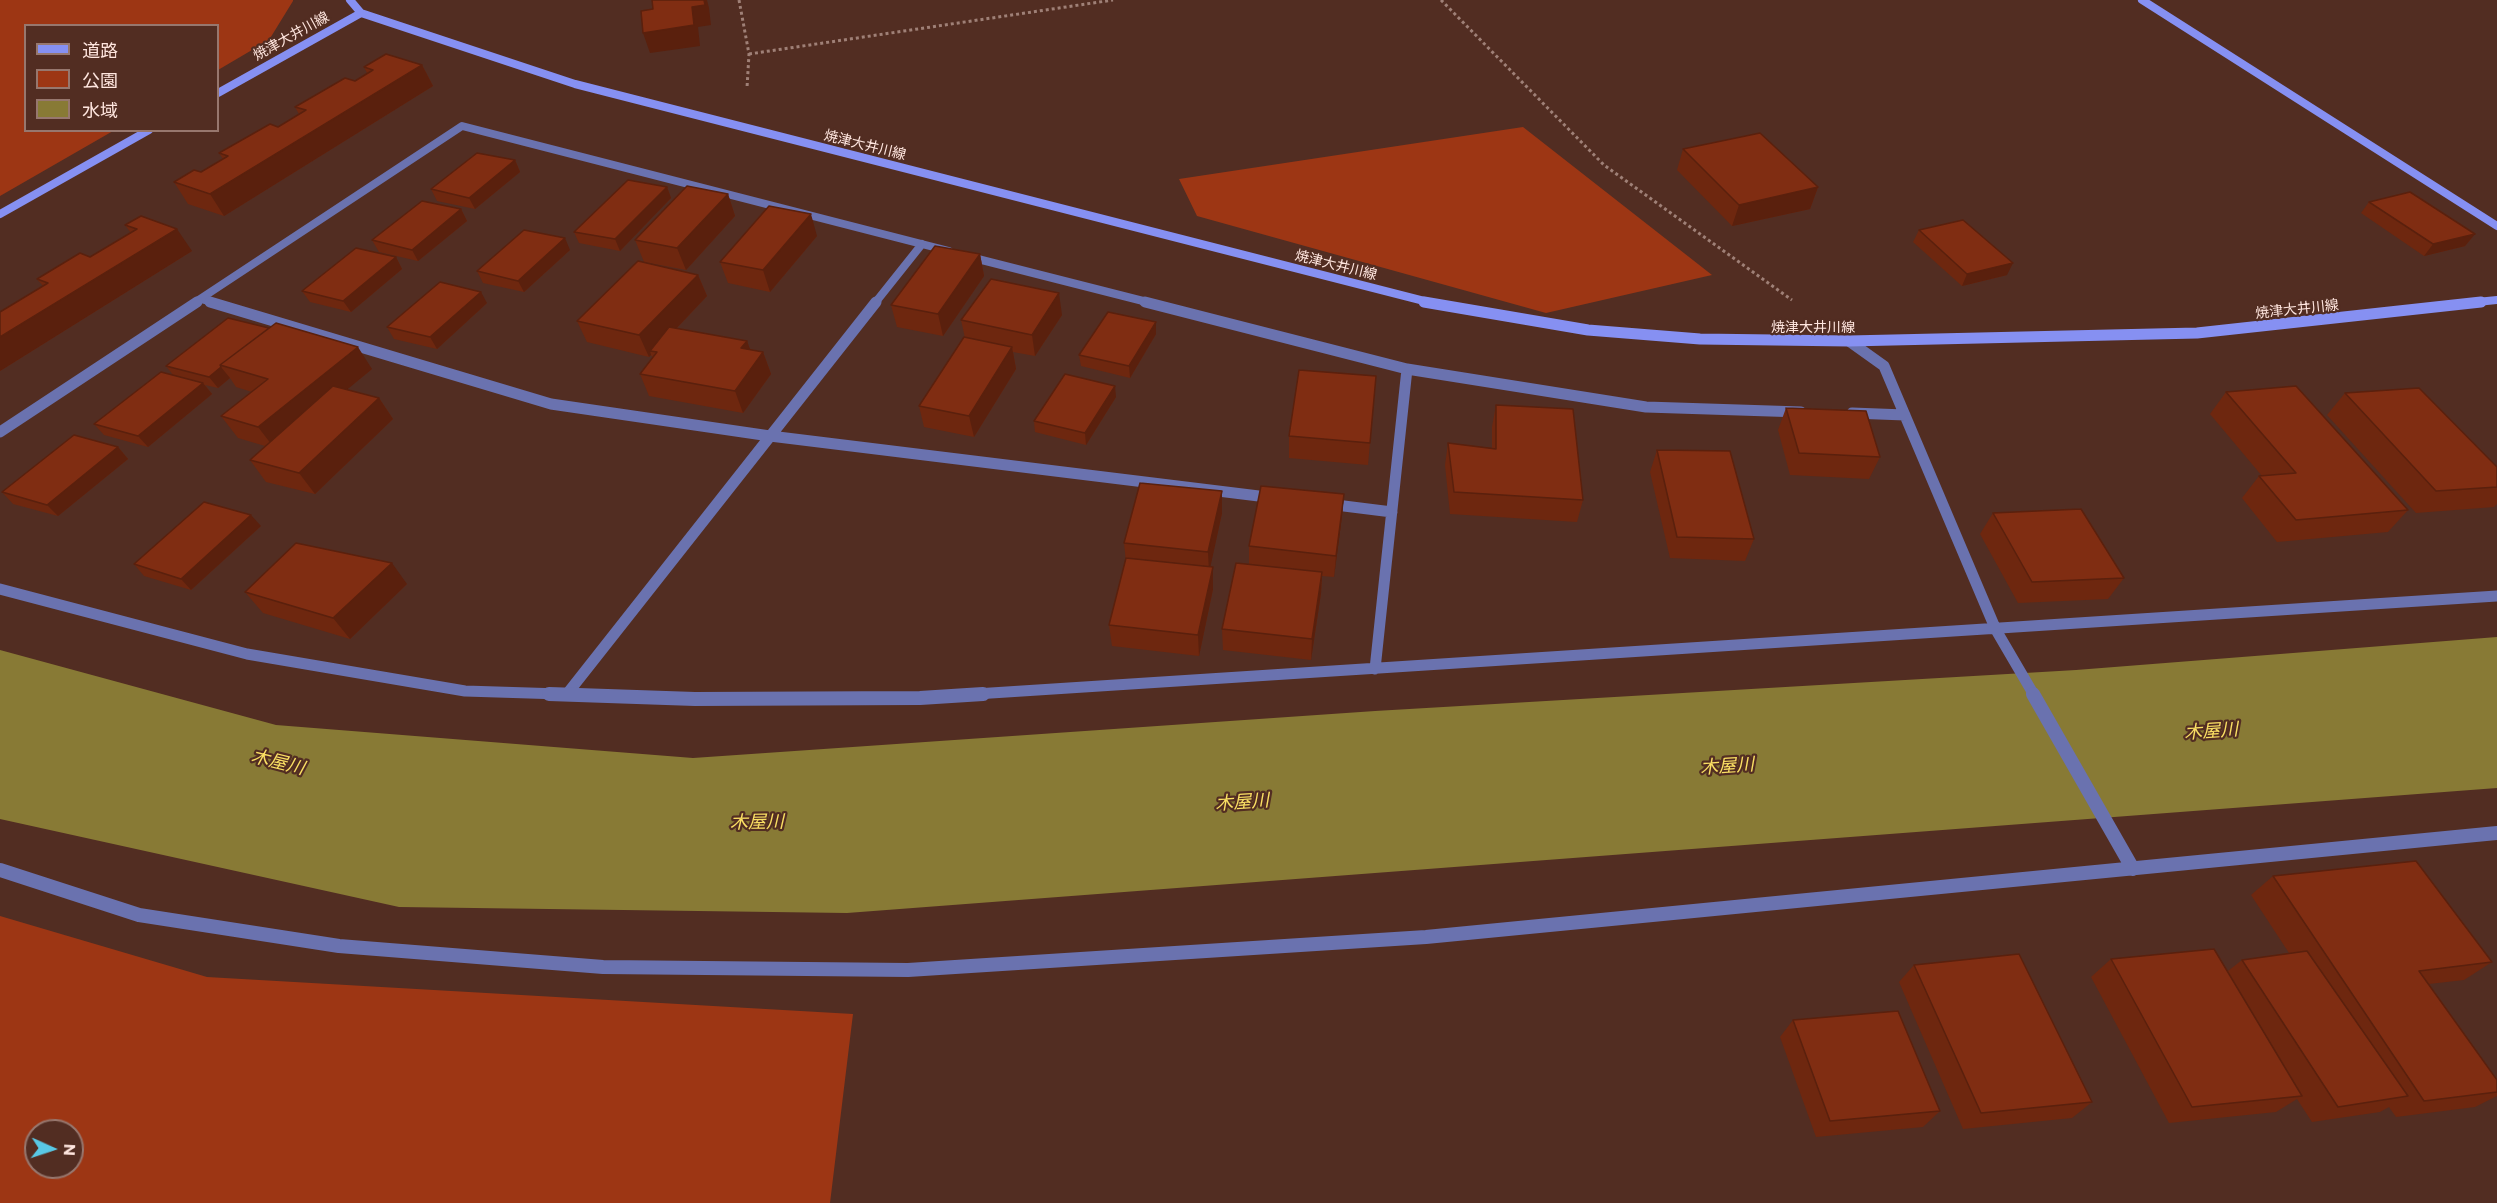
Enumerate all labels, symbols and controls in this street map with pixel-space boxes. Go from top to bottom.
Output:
street label: 焼津大井川線 [250,8,332,64]
legend [24,24,219,132]
text: 道路 [82,39,118,61]
text: 公園 [82,69,118,91]
text: 水域 [82,99,118,121]
street label: 焼津大井川線 [822,127,908,163]
street label: 焼津大井川線 [1293,247,1379,283]
street label: 焼津大井川線 [2254,296,2340,322]
street label: 焼津大井川線 [1771,319,1855,335]
water label: 木屋川 [2183,718,2239,744]
water label: 木屋川 [249,745,307,779]
water label: 木屋川 [1699,753,1755,779]
water label: 木屋川 [1214,789,1270,815]
water label: 木屋川 [730,811,784,833]
north arrow [24,1119,84,1179]
text: N [61,1143,80,1156]

